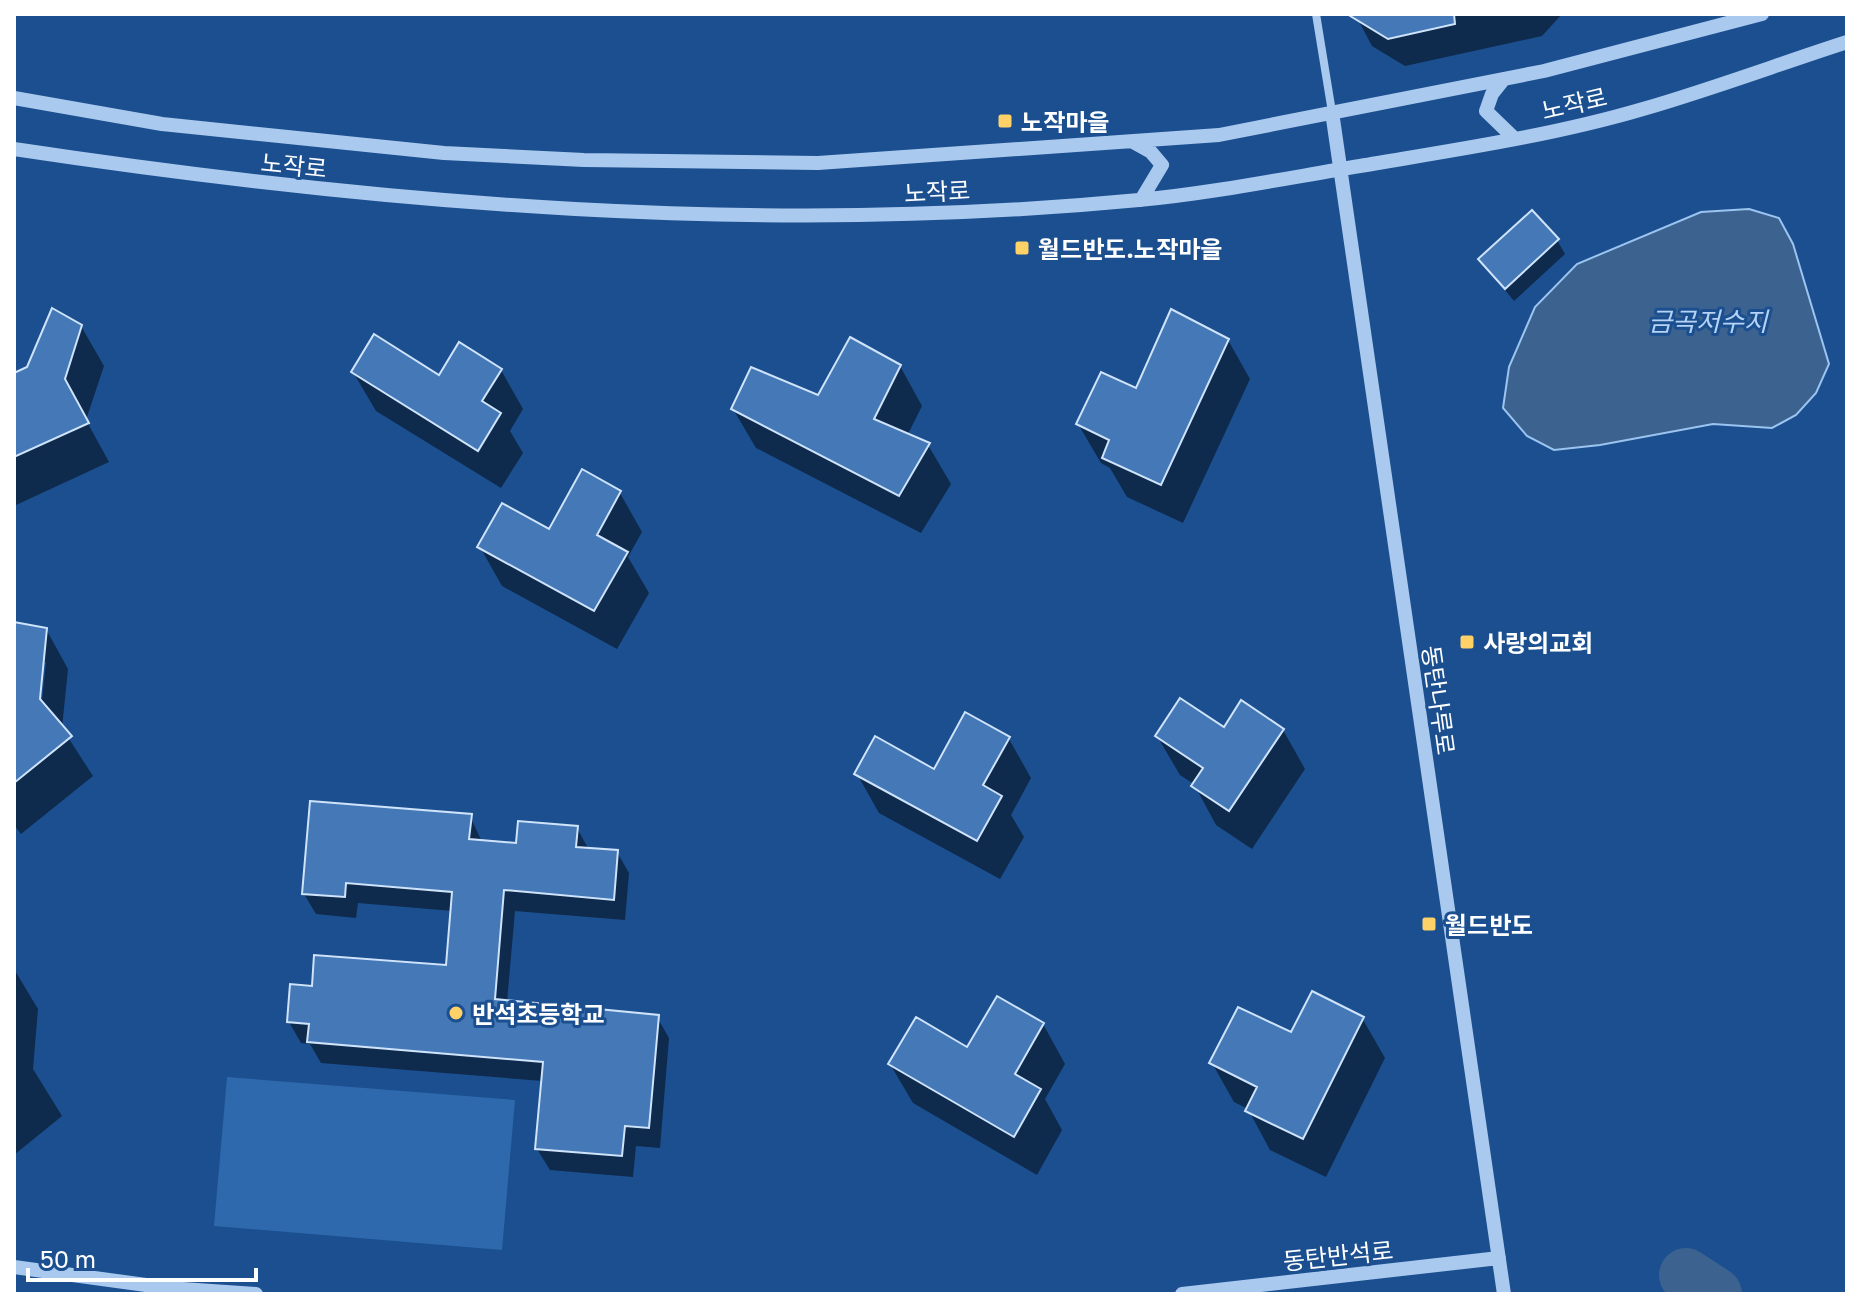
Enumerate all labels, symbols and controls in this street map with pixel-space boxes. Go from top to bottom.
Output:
street label: 노작로 [1538,81,1610,125]
place label: 노작마을 [1021,107,1109,136]
marker: 노작마을 [996,112,1014,130]
street label: 노작로 [260,147,328,183]
street label: 노작로 [903,175,971,207]
place label: 월드반도.노작마을 [1038,234,1222,263]
marker: 월드반도.노작마을 [1013,239,1031,257]
water label: 금곡저수지 [1648,306,1770,337]
place label: 사랑의교회 [1483,628,1593,657]
marker: 사랑의교회 [1458,633,1476,651]
street label: 동탄나루로 [1417,643,1461,757]
place label: 월드반도 [1445,910,1533,939]
marker: 월드반도 [1420,915,1438,933]
place label: 반석초등학교 [472,999,604,1028]
marker: 반석초등학교 [447,1004,465,1022]
scale bar [28,1232,256,1282]
street label: 동탄반석로 [1282,1235,1394,1275]
text: 50 m [40,1244,96,1273]

